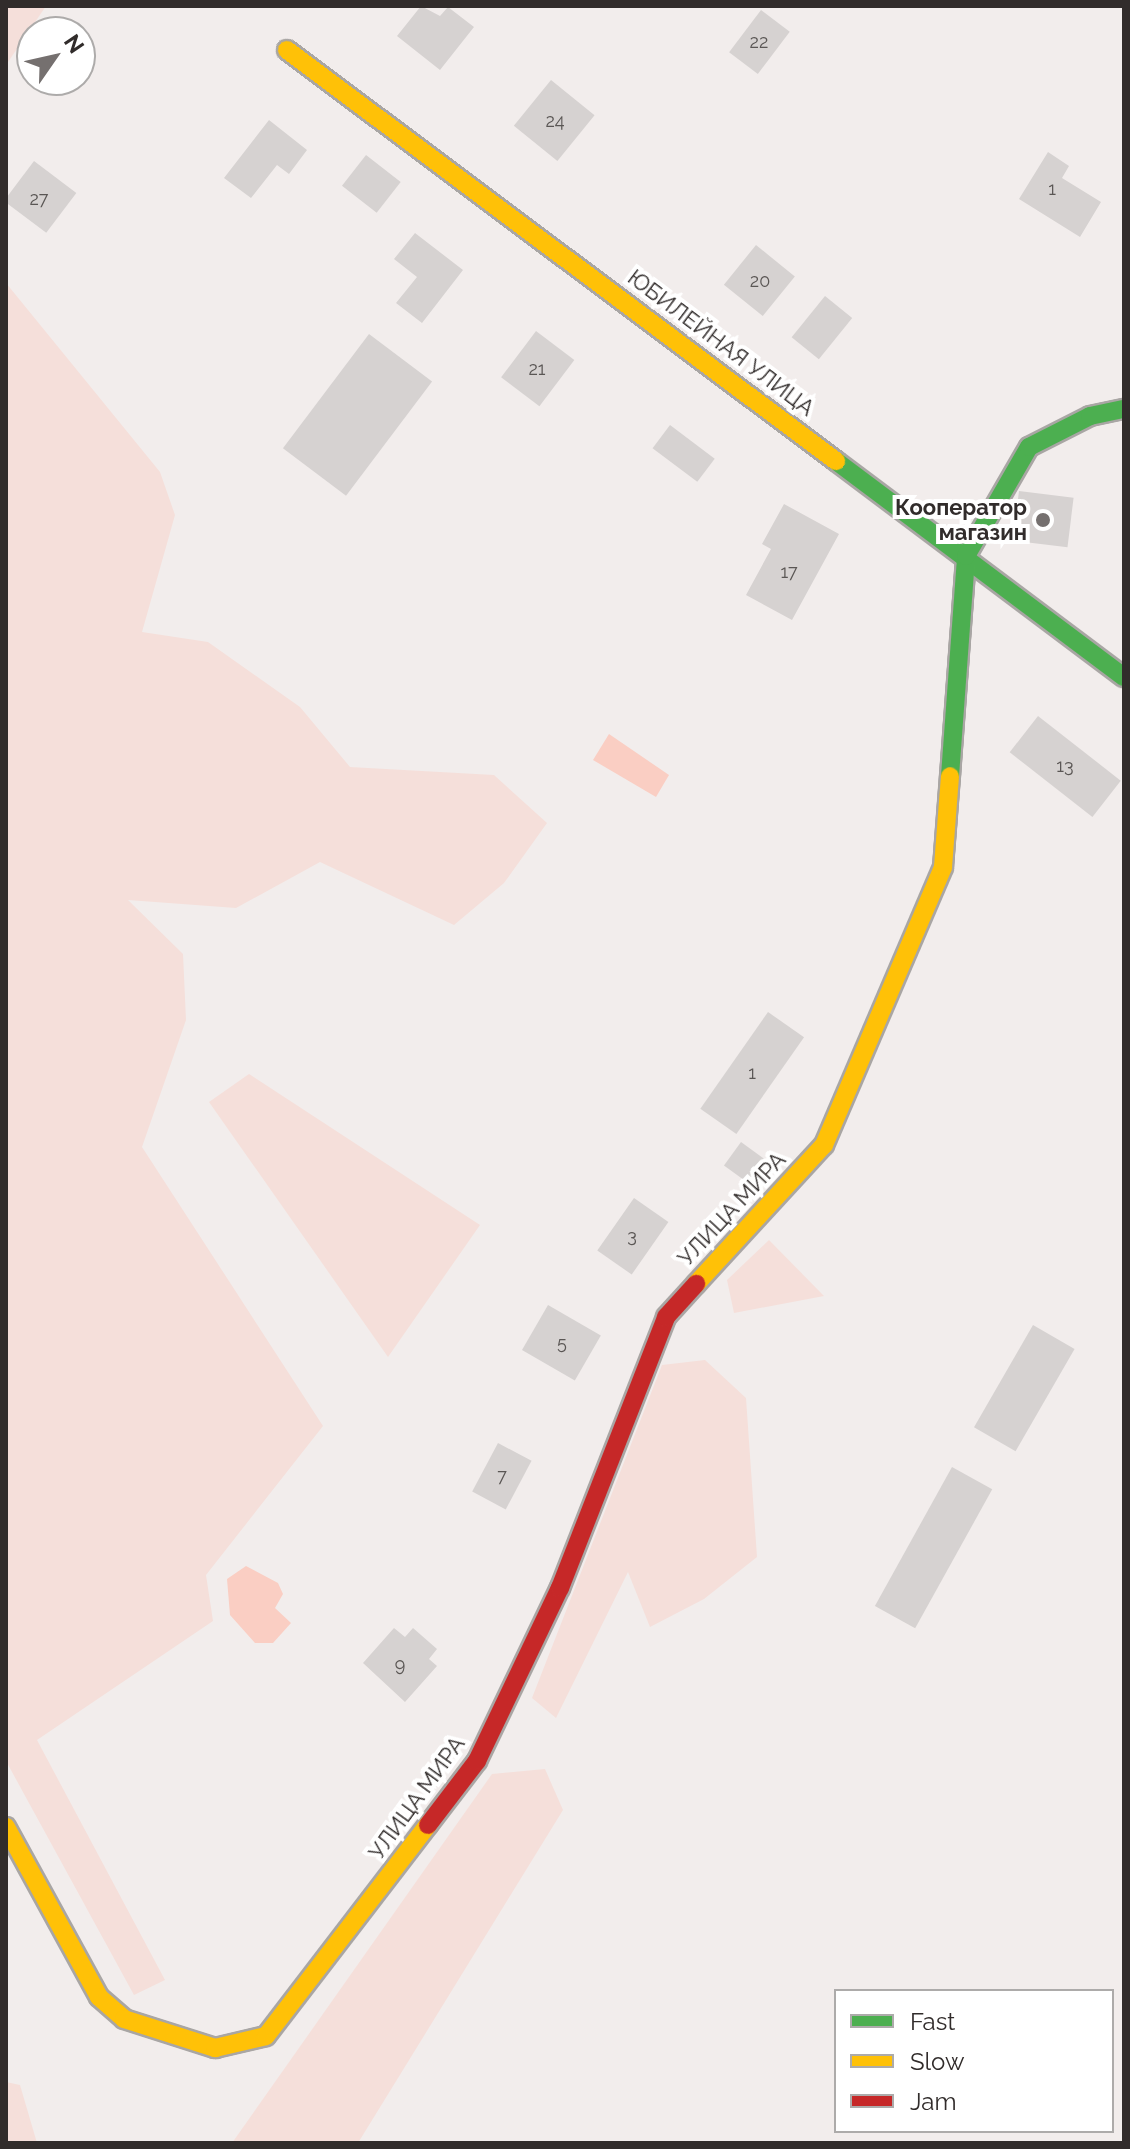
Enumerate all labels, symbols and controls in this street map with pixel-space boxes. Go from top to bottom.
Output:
north arrow [16,16,96,96]
text: N [59,29,90,58]
house number: 22 [750,31,768,53]
house number: 24 [545,110,565,132]
house number: 1 [1048,178,1056,200]
house number: 27 [29,188,49,210]
street label: ЮБИЛЕЙНАЯ УЛИЦА [623,264,819,422]
house number: 20 [750,270,770,292]
house number: 21 [528,358,546,380]
place label: Кооператор магазин [895,494,1027,546]
marker: Кооператор магазин [1034,511,1052,529]
house number: 17 [780,561,798,583]
house number: 13 [1056,755,1074,777]
house number: 1 [748,1062,756,1084]
street label: УЛИЦА МИРА [672,1146,792,1272]
house number: 3 [627,1225,637,1247]
house number: 5 [557,1332,567,1354]
house number: 7 [497,1465,507,1487]
house number: 9 [395,1654,405,1676]
street label: УЛИЦА МИРА [363,1731,471,1865]
legend [834,1989,1114,2133]
text: Fast [910,2007,955,2036]
text: Slow [910,2047,964,2076]
text: Jam [910,2087,956,2116]

